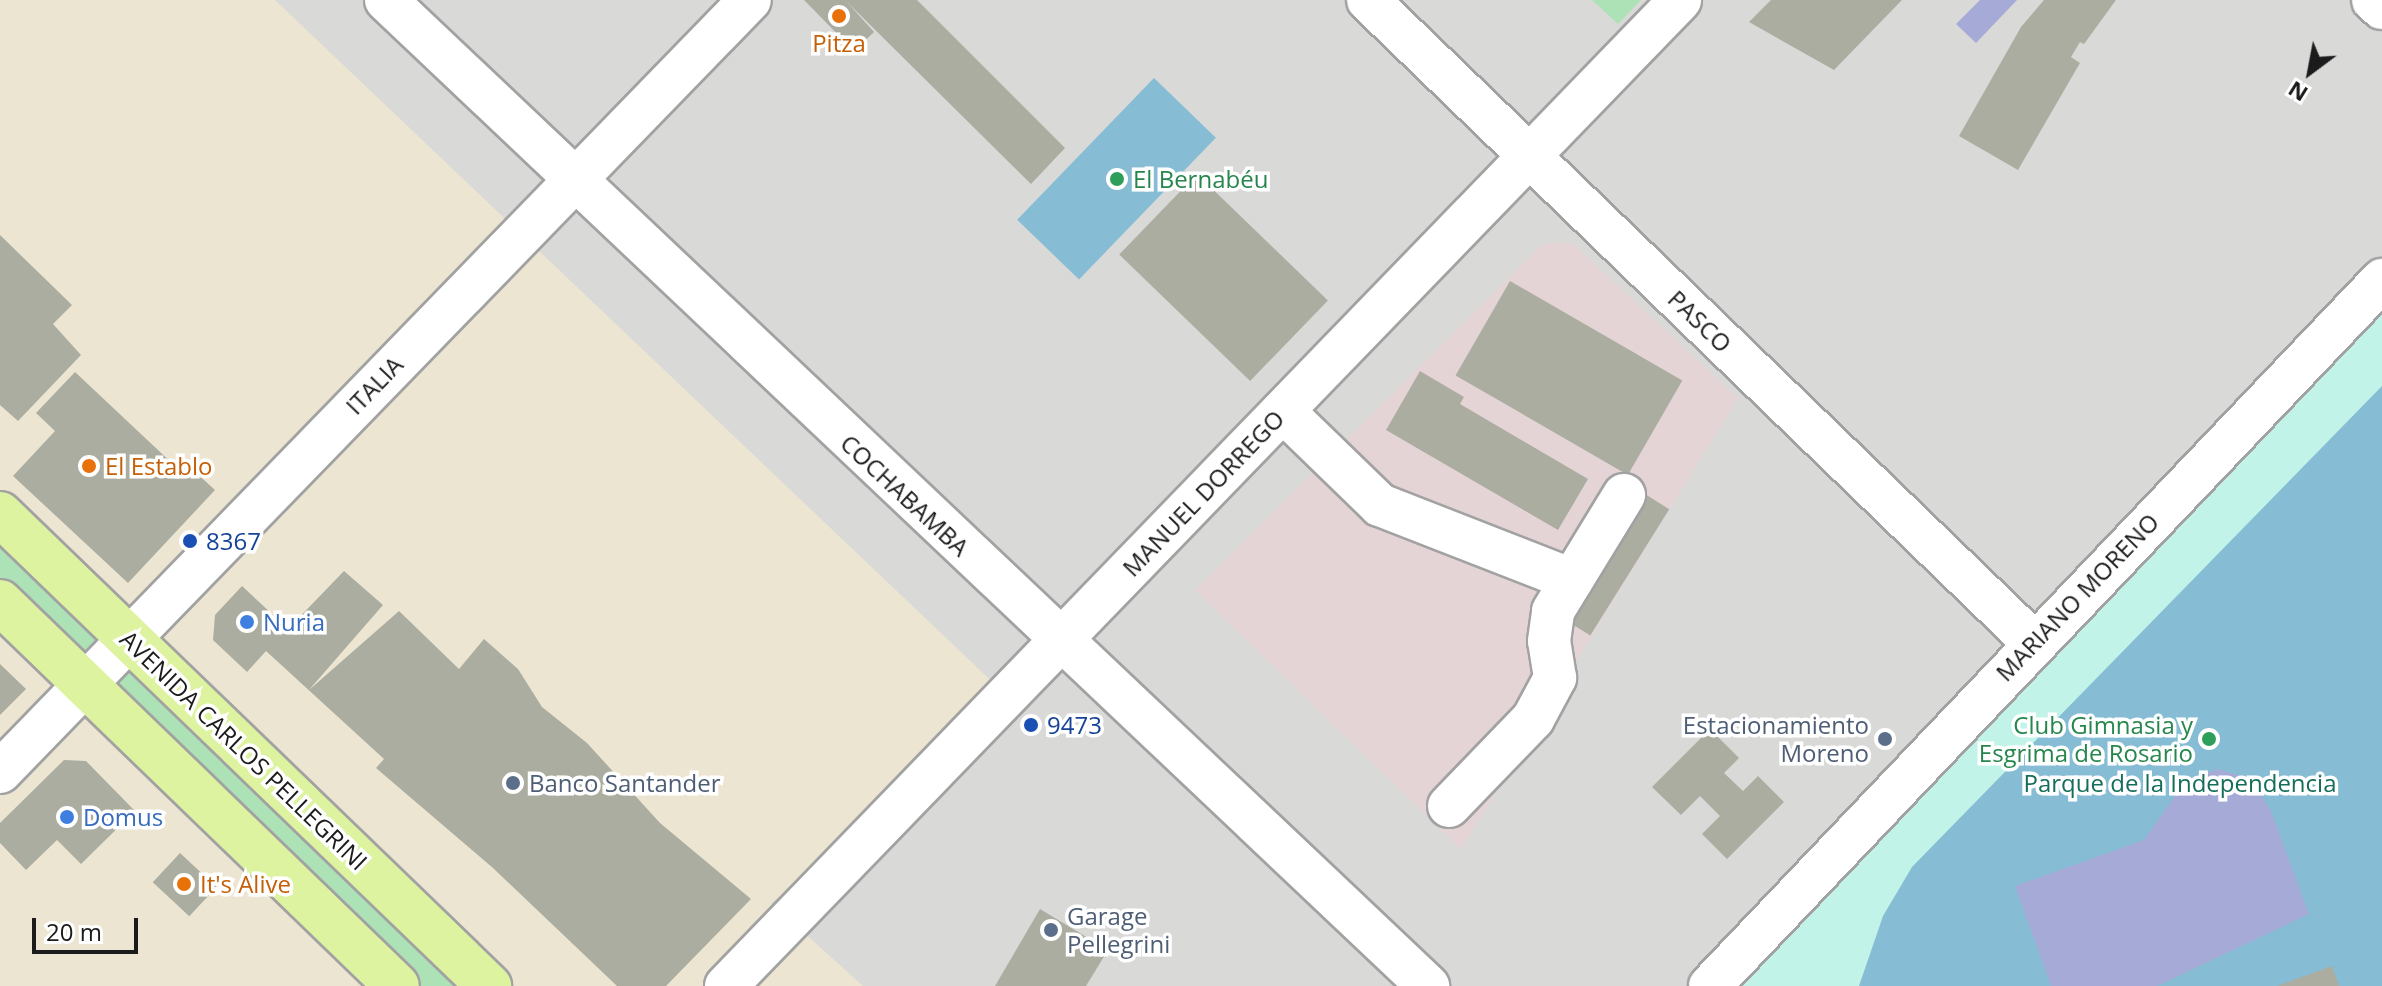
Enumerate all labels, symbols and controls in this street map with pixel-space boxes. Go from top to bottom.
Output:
marker: Pitza [830,7,848,25]
place label: Pitza [812,29,866,57]
north arrow [2270,32,2350,112]
text: N [2282,75,2313,110]
place label: El Bernabéu [1133,165,1268,193]
marker: El Bernabéu [1108,170,1126,188]
street label: PASCO [1662,284,1738,358]
street label: ITALIA [340,350,408,420]
street label: MANUEL DORREGO [1116,404,1290,582]
street label: COCHABAMBA [835,428,975,562]
place label: El Establo [105,452,212,480]
marker: El Establo [80,457,98,475]
street label: MARIANO MORENO [1990,507,2164,687]
place label: 8367 [206,527,261,555]
marker: 8367 [181,532,199,550]
place label: Nuria [263,608,325,636]
marker: Nuria [238,613,256,631]
street label: AVENIDA CARLOS PELLEGRINI [115,624,373,876]
place label: 9473 [1047,711,1102,739]
place label: Estacionamiento Moreno [1683,711,1869,767]
place label: Club Gimnasia y Esgrima de Rosario [1979,711,2193,767]
marker: 9473 [1022,716,1040,734]
marker: Estacionamiento Moreno [1876,730,1894,748]
marker: Club Gimnasia y Esgrima de Rosario [2200,730,2218,748]
place label: Banco Santander [529,769,721,797]
park label: Parque de la Independencia [2024,769,2336,797]
marker: Banco Santander [504,774,522,792]
place label: Domus [83,803,163,831]
marker: Domus [58,808,76,826]
place label: It's Alive [200,870,291,898]
marker: It's Alive [175,875,193,893]
scale bar [36,902,142,952]
place label: Garage Pellegrini [1067,902,1170,958]
text: 20 m [46,915,102,948]
marker: Garage Pellegrini [1042,921,1060,939]

